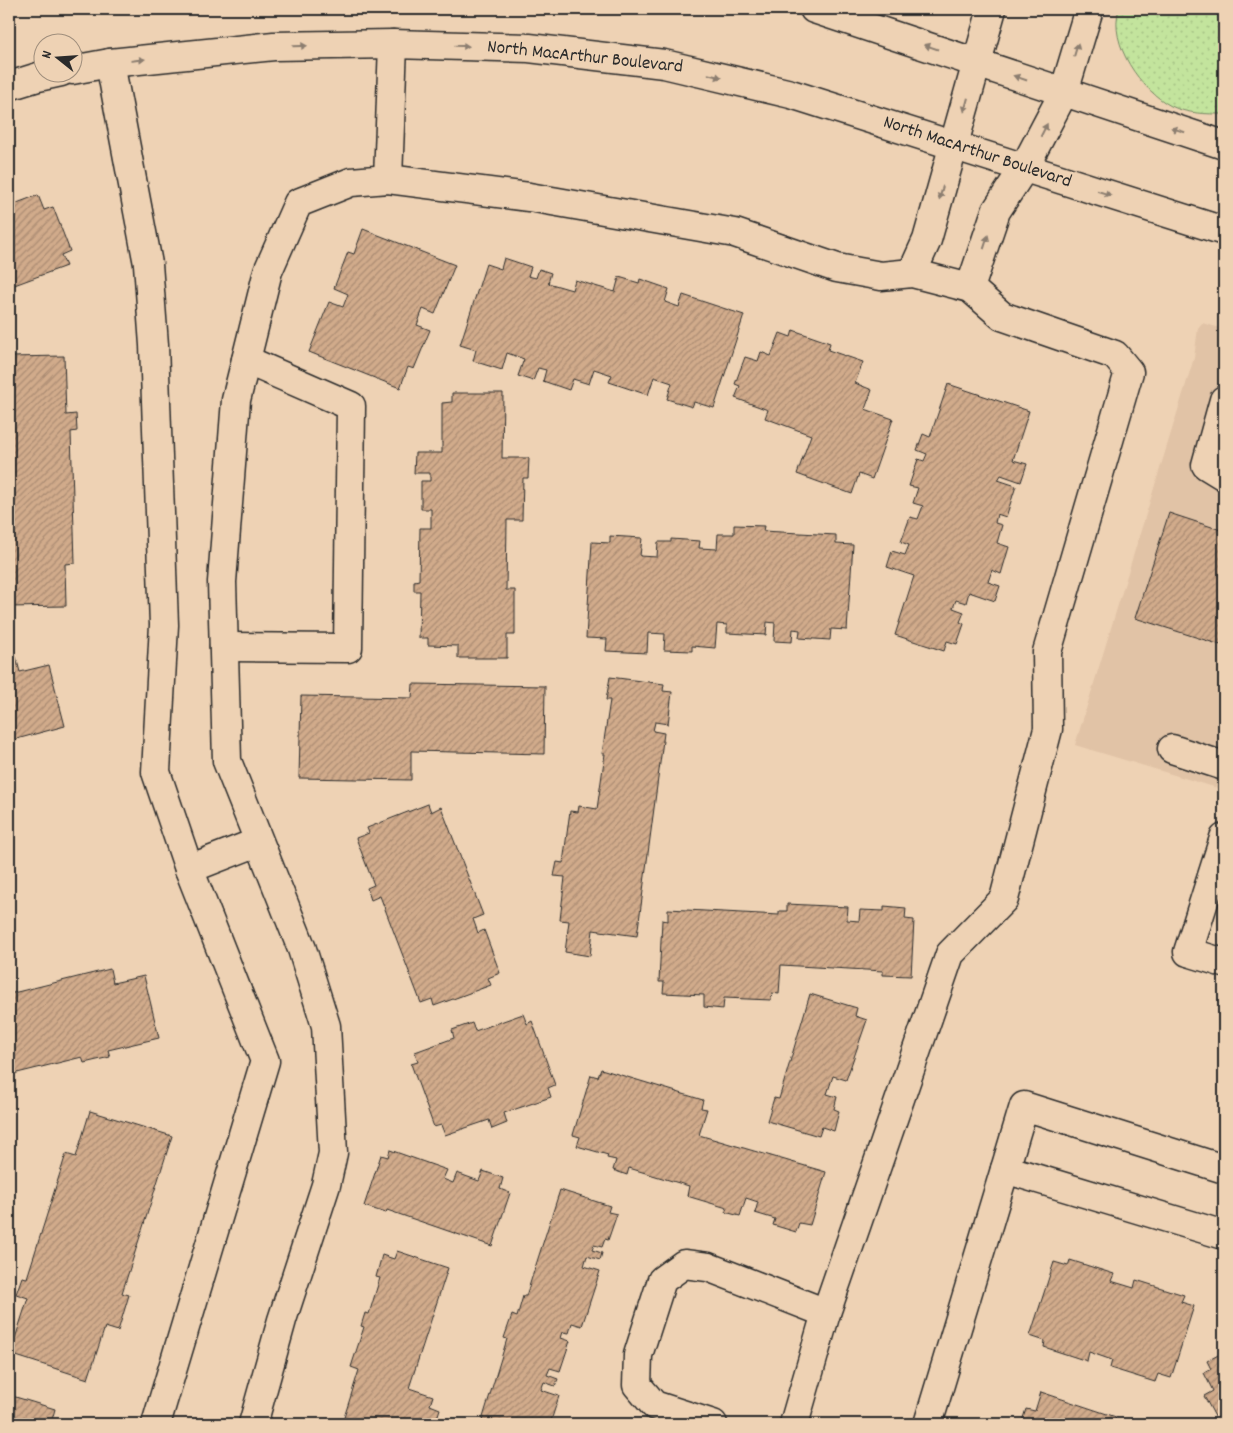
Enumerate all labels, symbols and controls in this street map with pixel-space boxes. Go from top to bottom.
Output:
north arrow [32,32,82,82]
street label: North MacArthur Boulevard [486,34,684,82]
one-way arrow [292,42,308,50]
one-way arrow [454,42,470,50]
one-way arrow [923,43,938,51]
one-way arrow [1073,43,1081,58]
text: N [37,48,58,61]
one-way arrow [130,56,146,64]
one-way arrow [708,72,723,80]
one-way arrow [1013,73,1028,81]
one-way arrow [962,97,970,112]
street label: North MacArthur Boulevard [879,110,1075,196]
one-way arrow [1040,123,1048,137]
one-way arrow [1170,126,1185,134]
one-way arrow [937,185,945,200]
one-way arrow [1097,190,1112,197]
one-way arrow [982,234,990,249]

